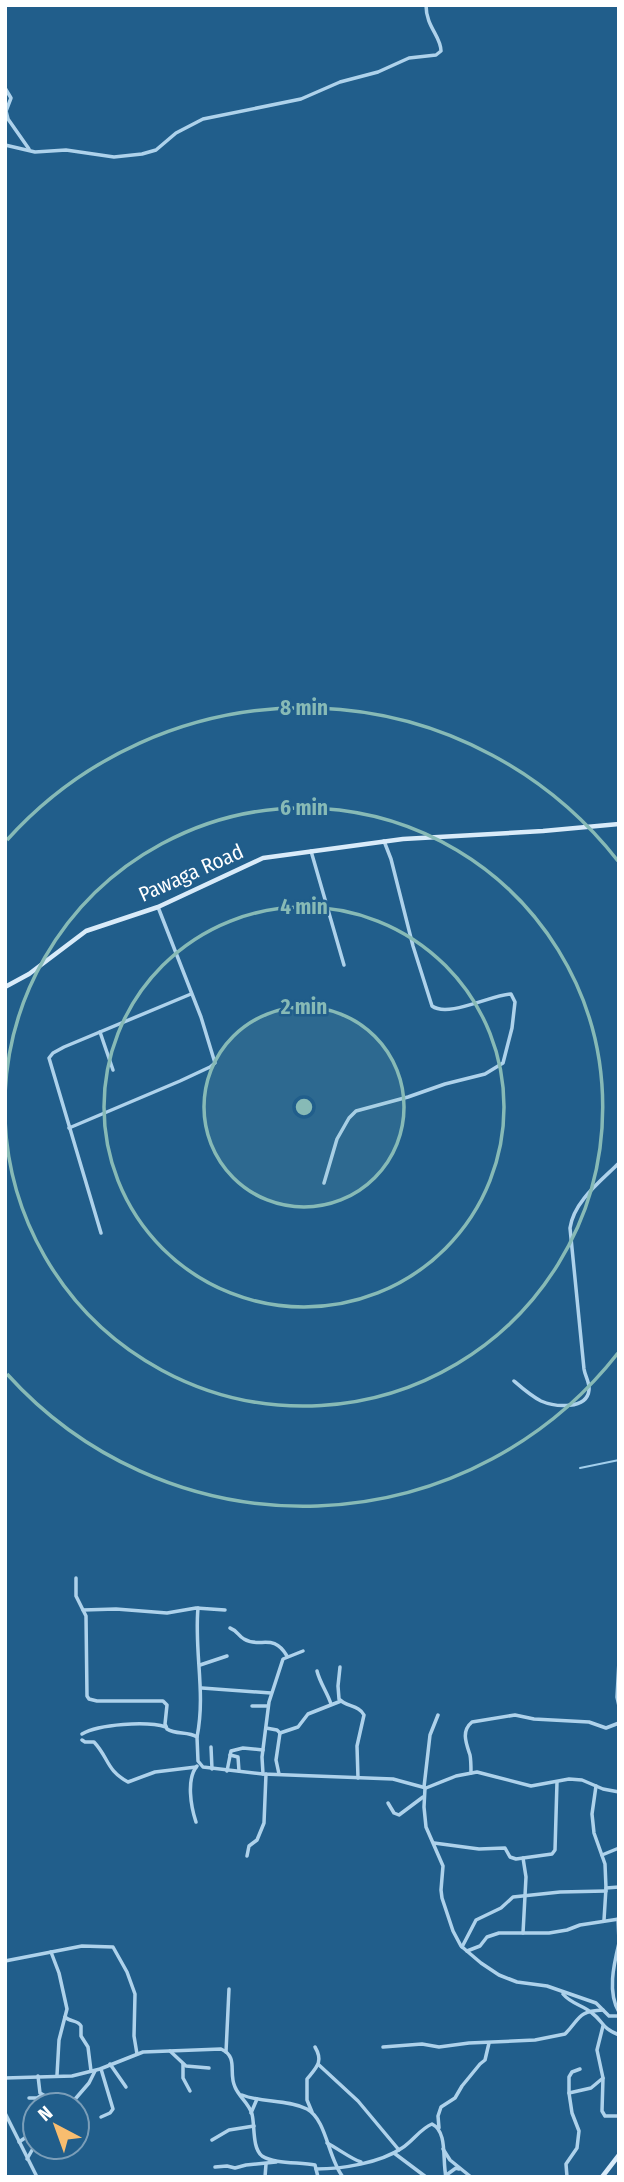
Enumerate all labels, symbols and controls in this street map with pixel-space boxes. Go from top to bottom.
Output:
text: 8 min [280,695,328,721]
text: 6 min [280,795,328,821]
street label: Pawaga Road [135,838,247,908]
text: 4 min [280,894,328,920]
text: 2 min [280,994,327,1020]
centre of rings [292,1095,316,1119]
north arrow [21,2091,91,2161]
text: N [33,2101,57,2126]

